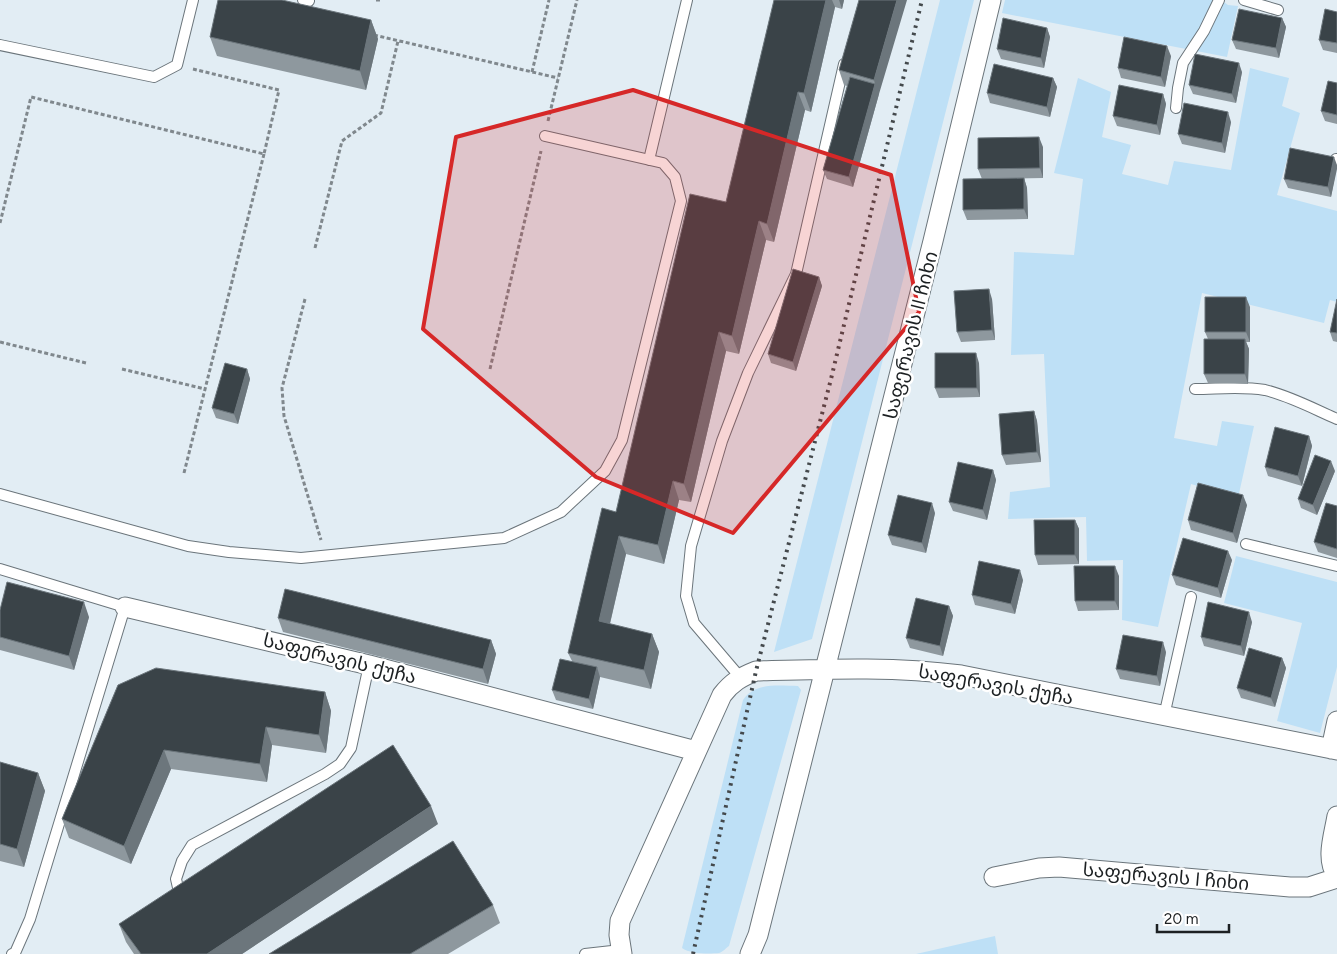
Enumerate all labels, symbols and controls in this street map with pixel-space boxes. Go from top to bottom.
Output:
street label: საფერავის II ჩიხი [878,249,942,421]
street label: საფერავის ქუჩა [261,628,419,689]
street label: საფერავის ქუჩა [917,660,1075,709]
street label: საფერავის I ჩიხი [1082,858,1250,895]
scale bar [1157,902,1230,934]
text: 20 m [1164,910,1198,928]

